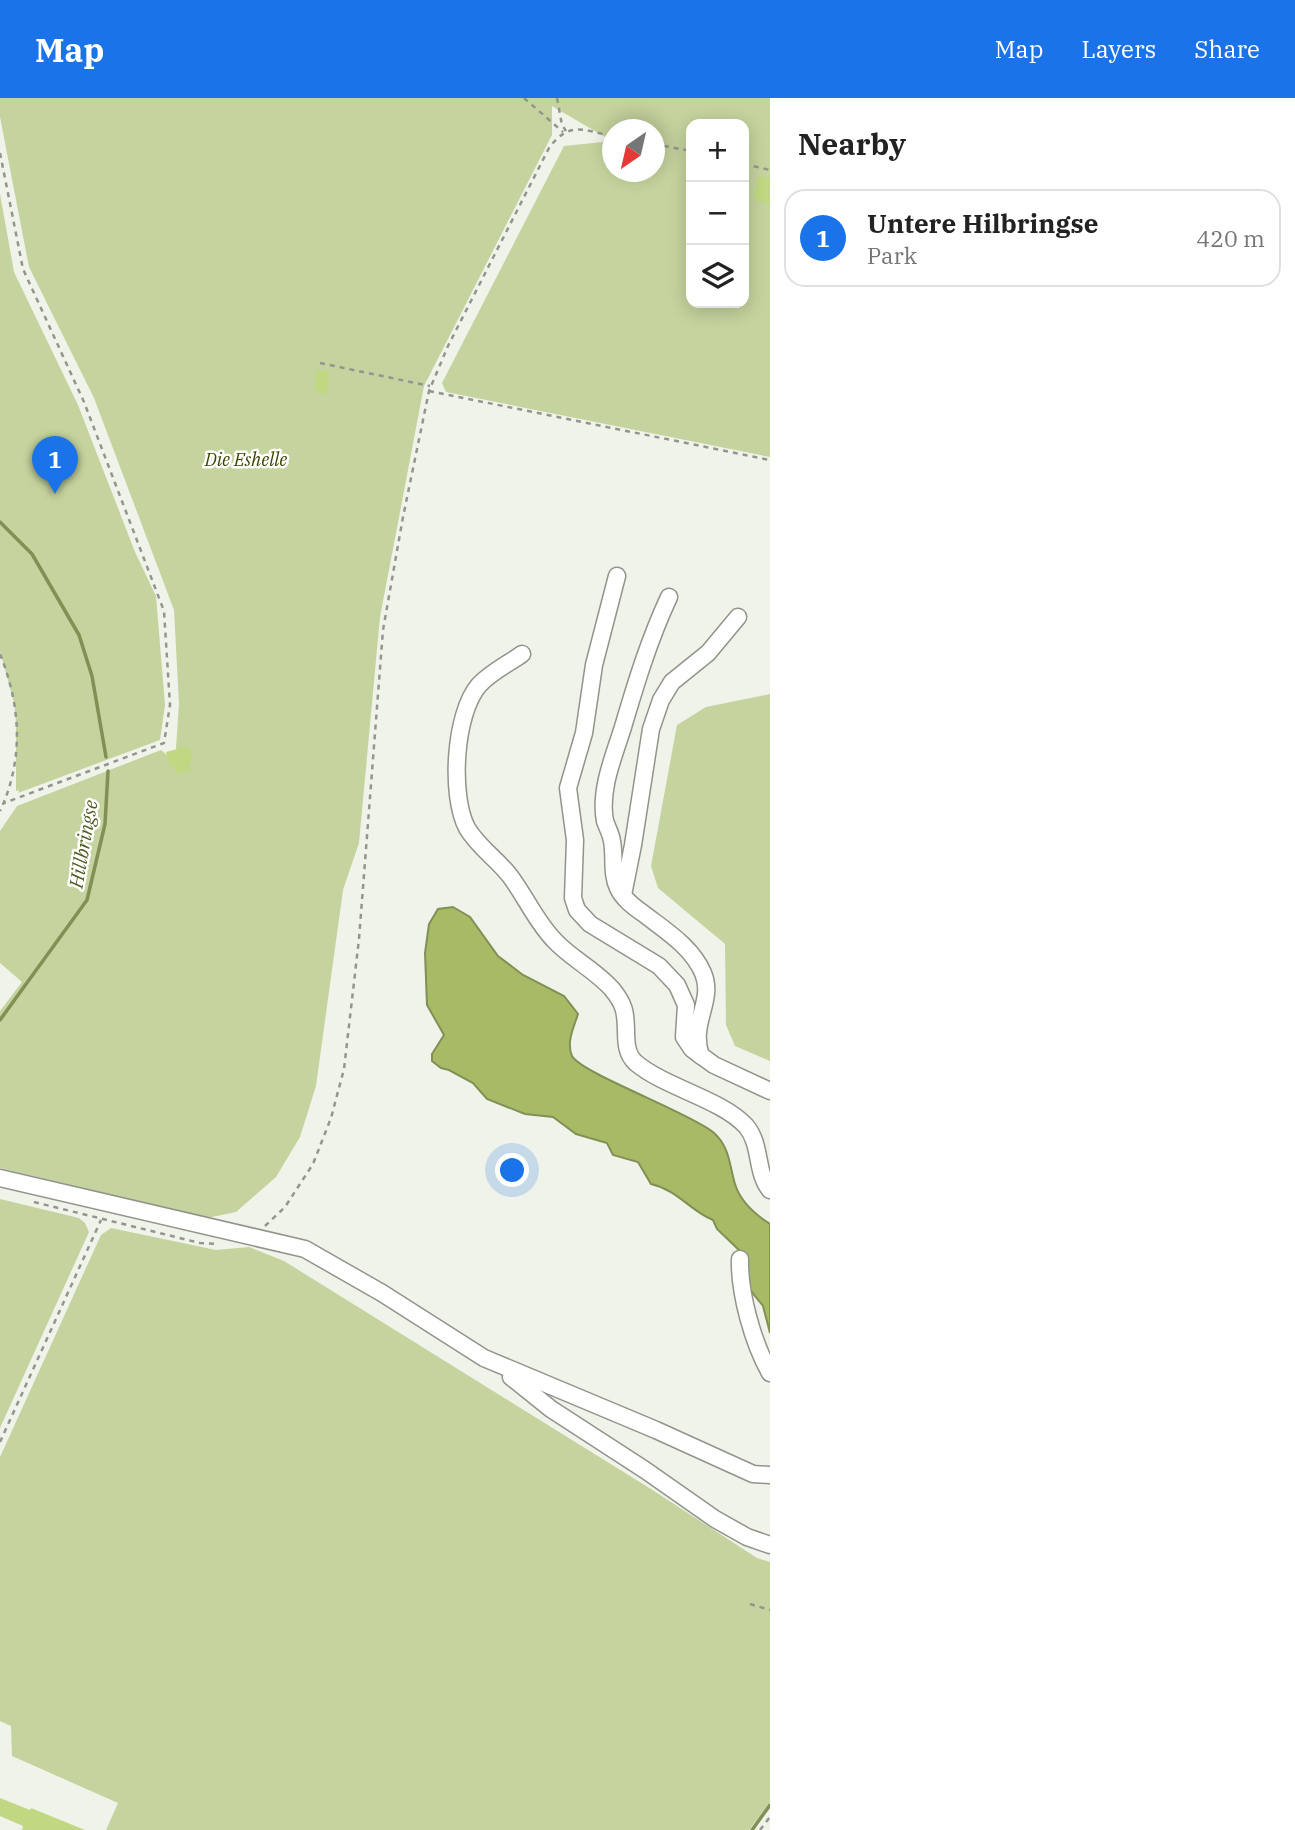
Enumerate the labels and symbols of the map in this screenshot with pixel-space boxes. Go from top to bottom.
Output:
north arrow [602,119,665,182]
pin: 1 [32,436,78,494]
park label: Die Eshelle [204,448,287,471]
water label: Hillbringse [63,798,103,891]
your location [495,1153,529,1187]

